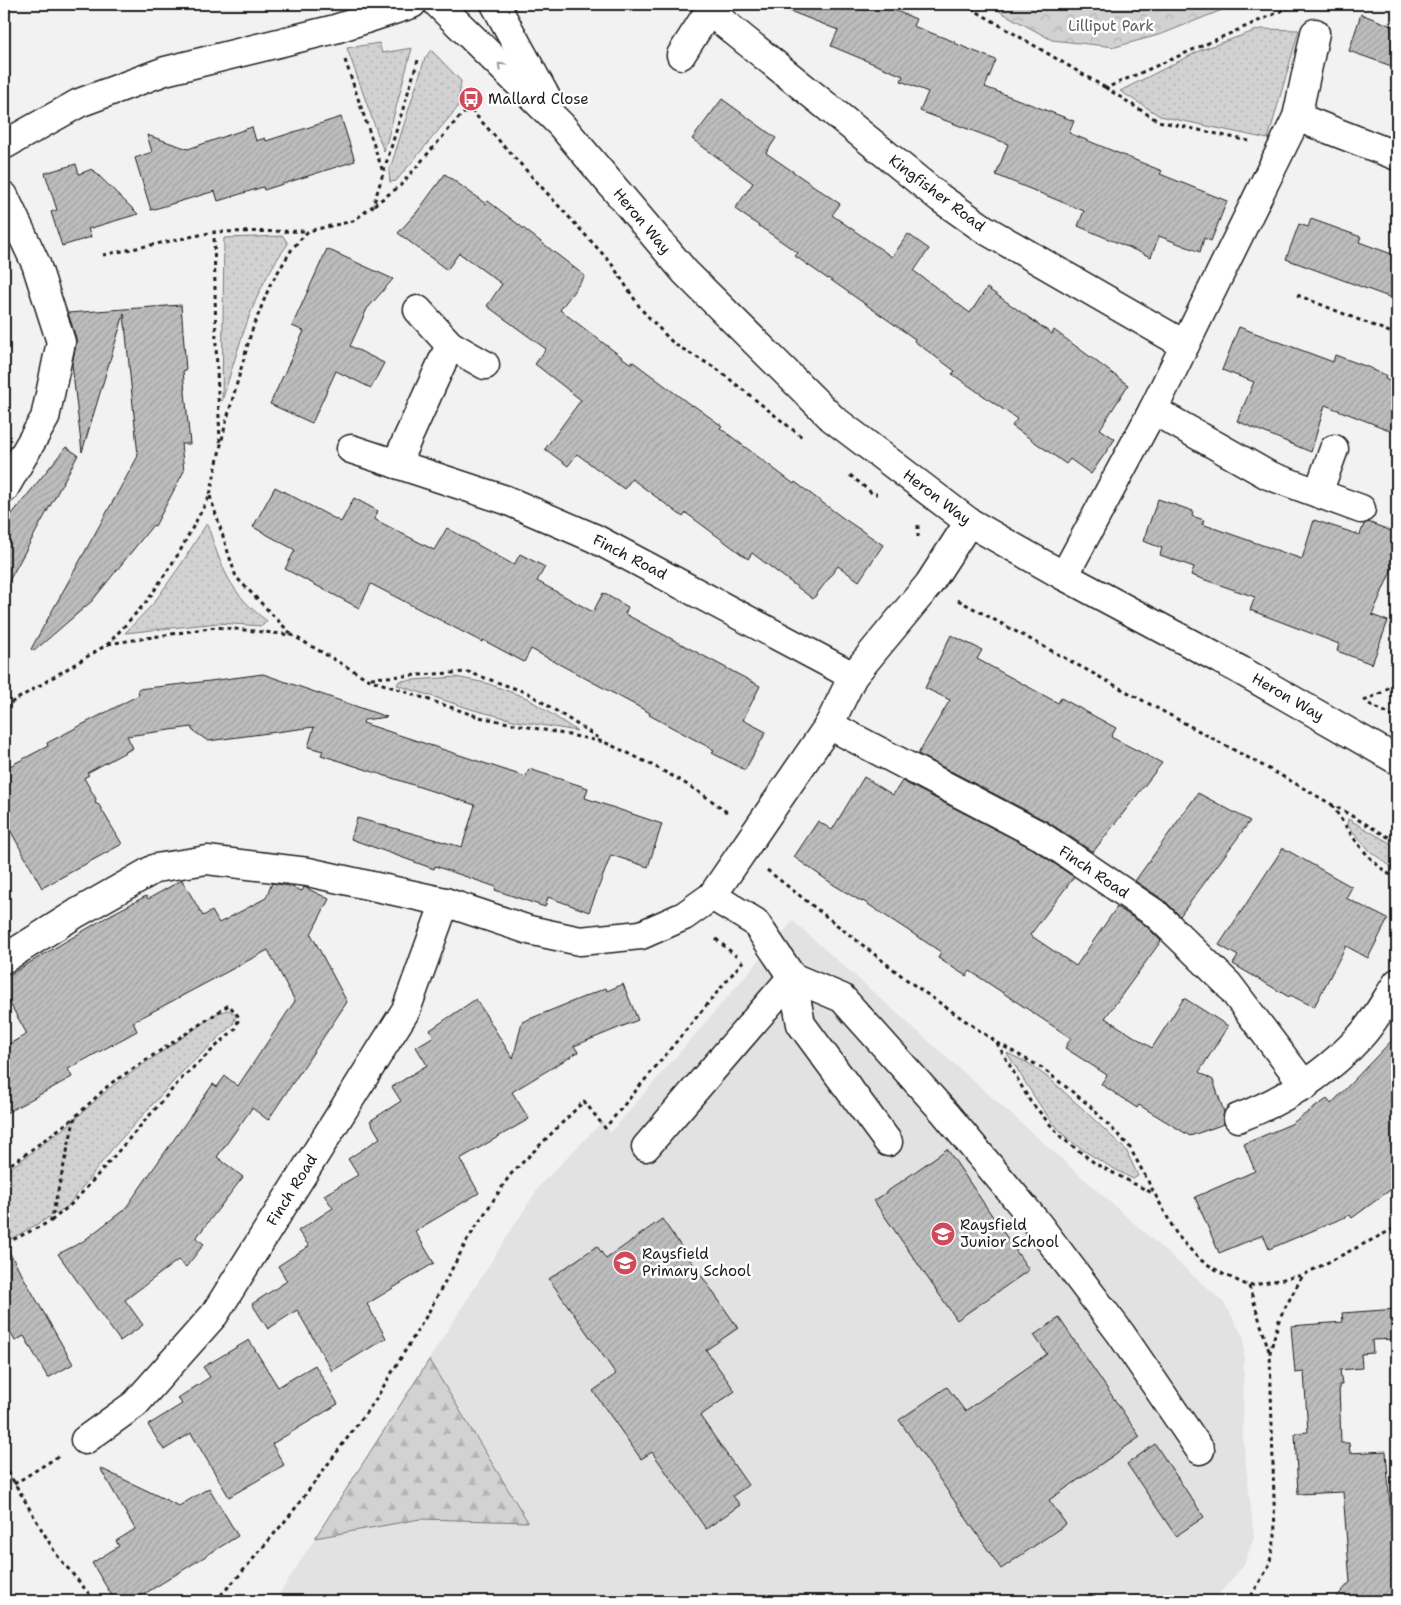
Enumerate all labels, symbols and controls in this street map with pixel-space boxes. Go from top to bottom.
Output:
park label: Lilliput Park [1068,16,1154,36]
one-way arrow [498,63,507,72]
bus stop icon: Mallard Close [458,86,484,112]
place label: Mallard Close [488,89,589,109]
street label: Kingfisher Road [885,150,990,236]
street label: Heron Way [609,184,675,258]
street label: Heron Way [899,465,975,529]
street label: Finch Road [589,530,671,584]
street label: Heron Way [1248,668,1328,726]
street label: Finch Road [1055,841,1134,903]
street label: Finch Road [262,1150,322,1230]
place label: Raysfield Junior School [960,1215,1059,1252]
school or university icon: Raysfield Junior School [930,1221,956,1247]
place label: Raysfield Primary School [642,1244,751,1281]
school or university icon: Raysfield Primary School [612,1250,638,1276]

